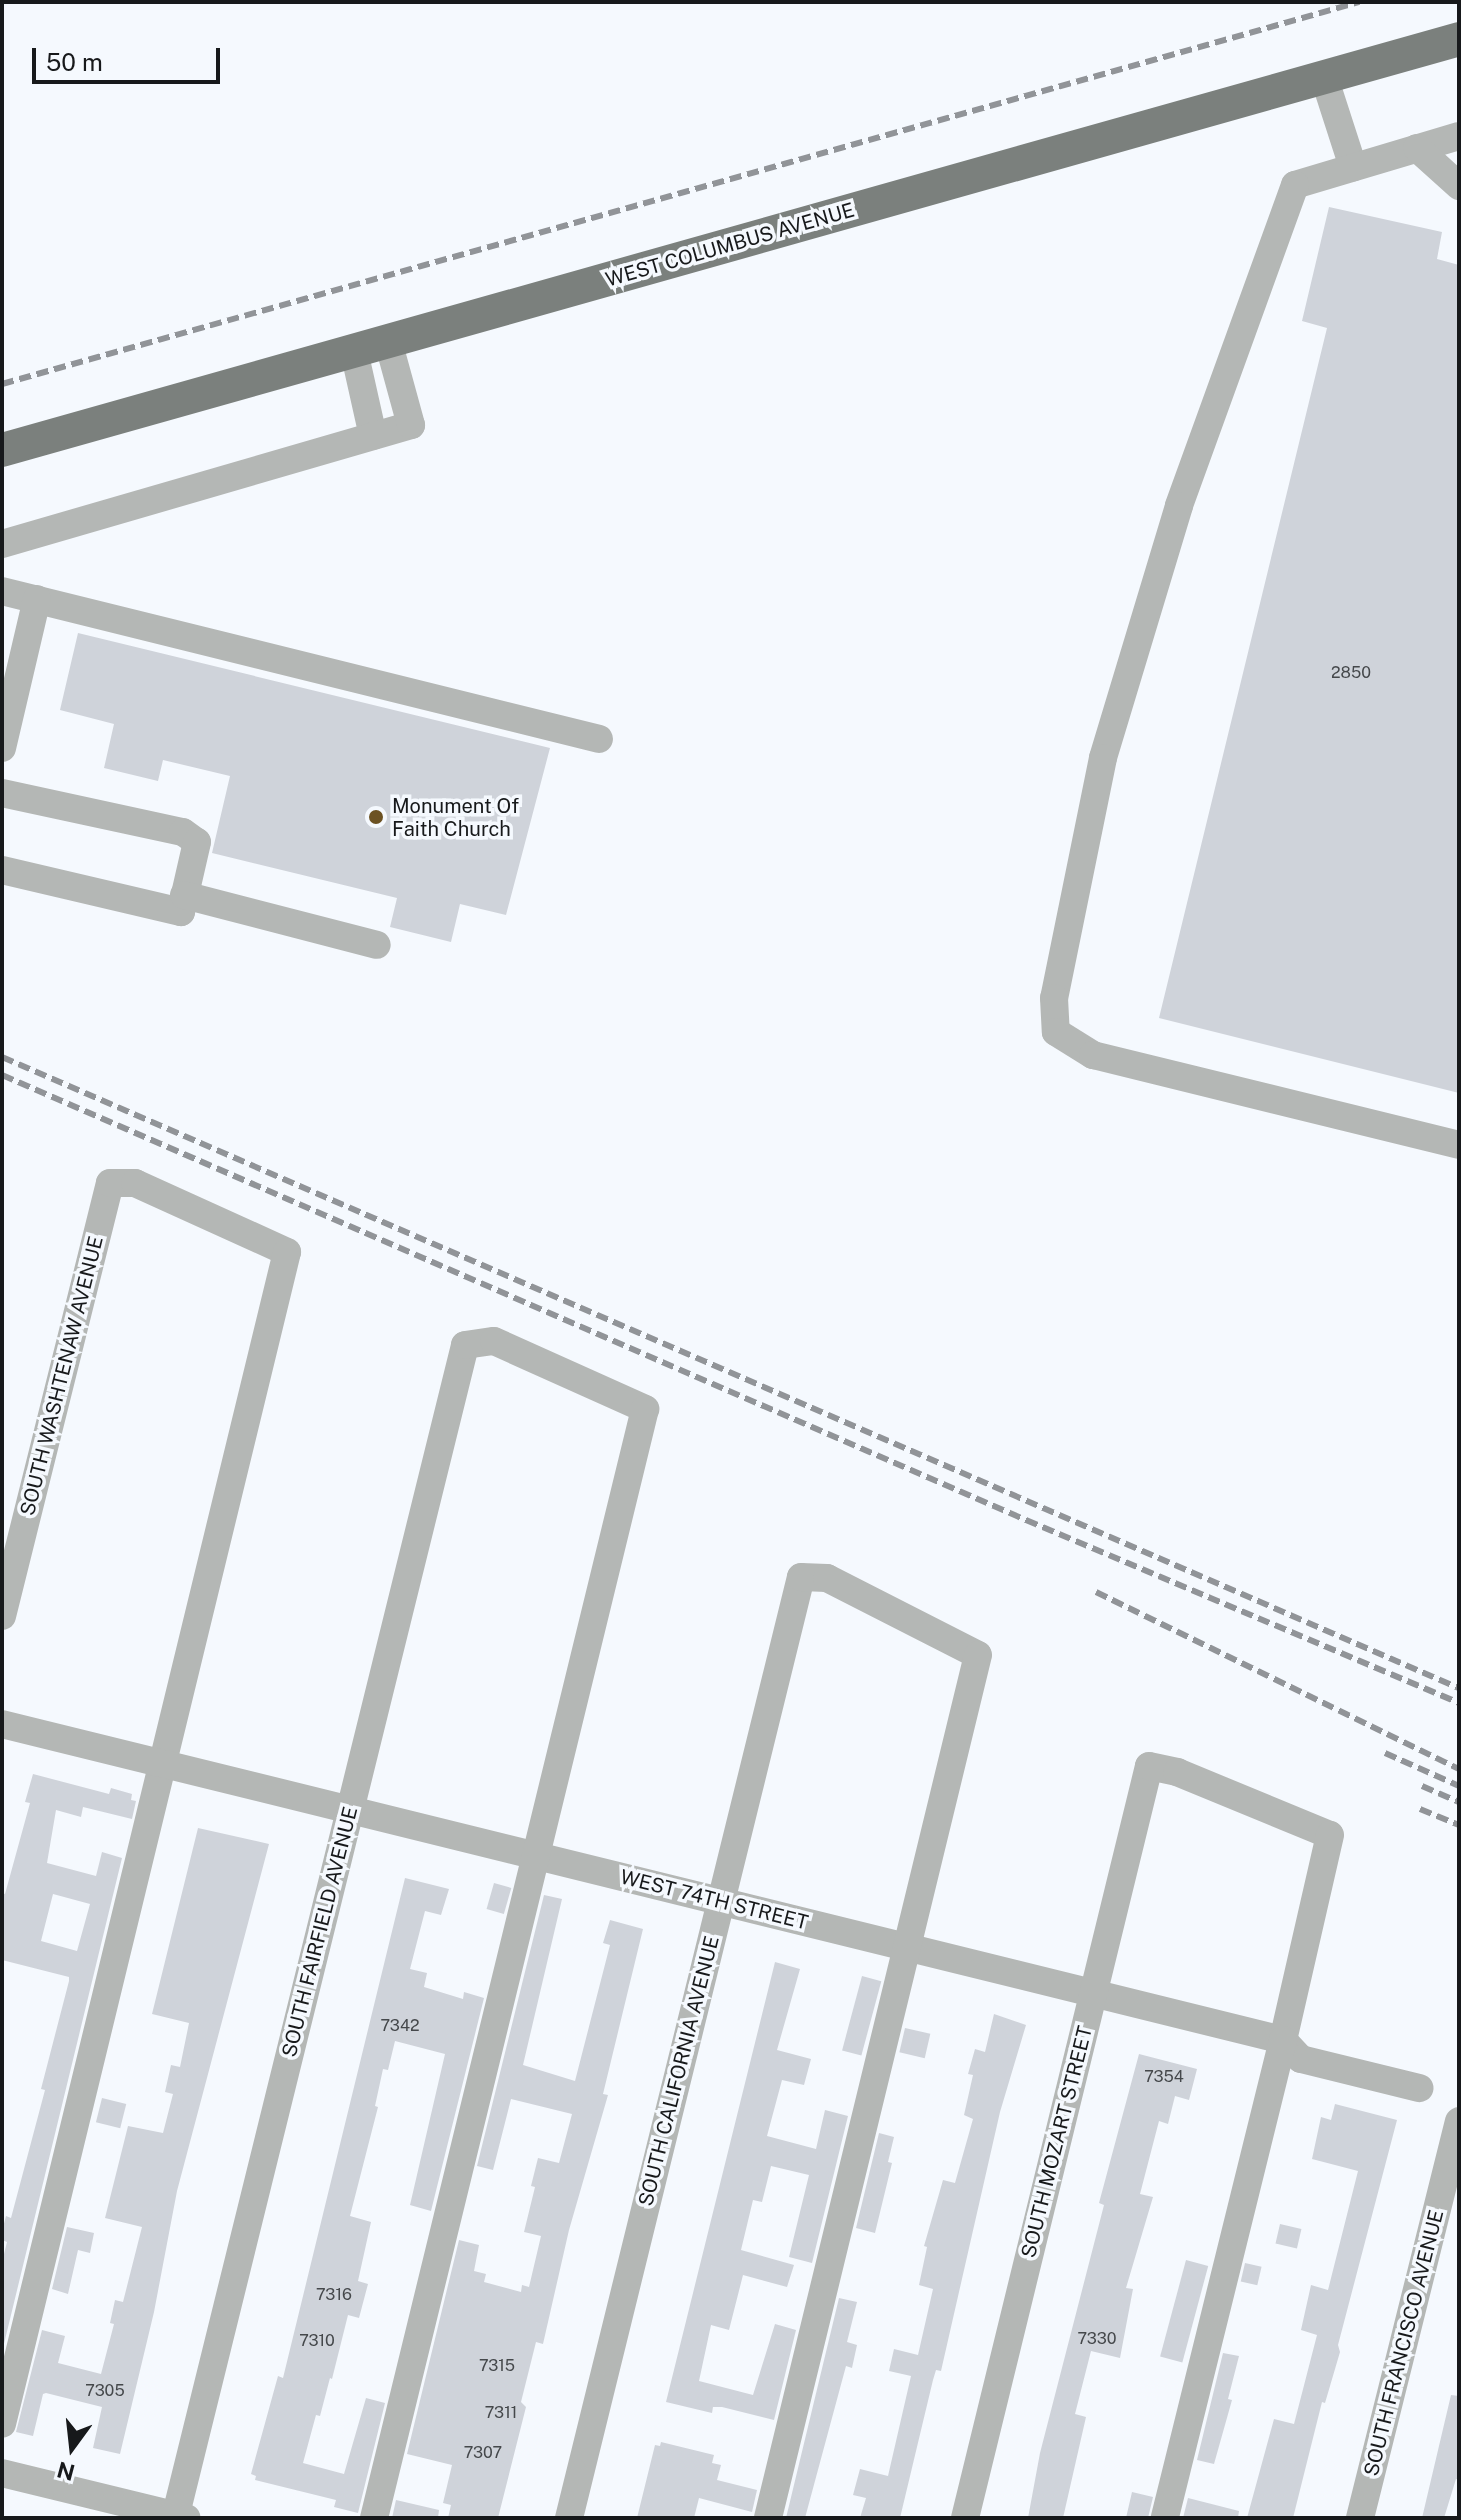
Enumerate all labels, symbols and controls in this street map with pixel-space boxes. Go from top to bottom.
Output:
scale bar [36,32,224,82]
text: 50 m [46,48,103,76]
street label: WEST COLUMBUS AVENUE [603,198,857,292]
house number: 2850 [1331,663,1371,683]
place label: Monument Of Faith Church [392,794,519,841]
marker: Monument Of Faith Church [367,808,385,826]
street label: SOUTH WASHTENAW AVENUE [16,1234,108,1518]
street label: SOUTH FAIRFIELD AVENUE [277,1804,363,2060]
street label: WEST 74TH STREET [618,1865,810,1935]
street label: SOUTH CALIFORNIA AVENUE [634,1933,724,2209]
house number: 7342 [381,2016,419,2036]
street label: SOUTH MOZART STREET [1017,2024,1097,2260]
house number: 7354 [1144,2067,1184,2087]
street label: SOUTH FRANCISCO AVENUE [1359,2207,1449,2479]
house number: 7316 [316,2285,352,2305]
house number: 7330 [1077,2329,1117,2349]
house number: 7310 [299,2331,335,2351]
house number: 7315 [479,2356,515,2376]
house number: 7305 [85,2381,125,2401]
house number: 7311 [485,2403,517,2423]
north arrow [32,2408,112,2488]
house number: 7307 [464,2443,502,2463]
text: N [54,2456,77,2486]

